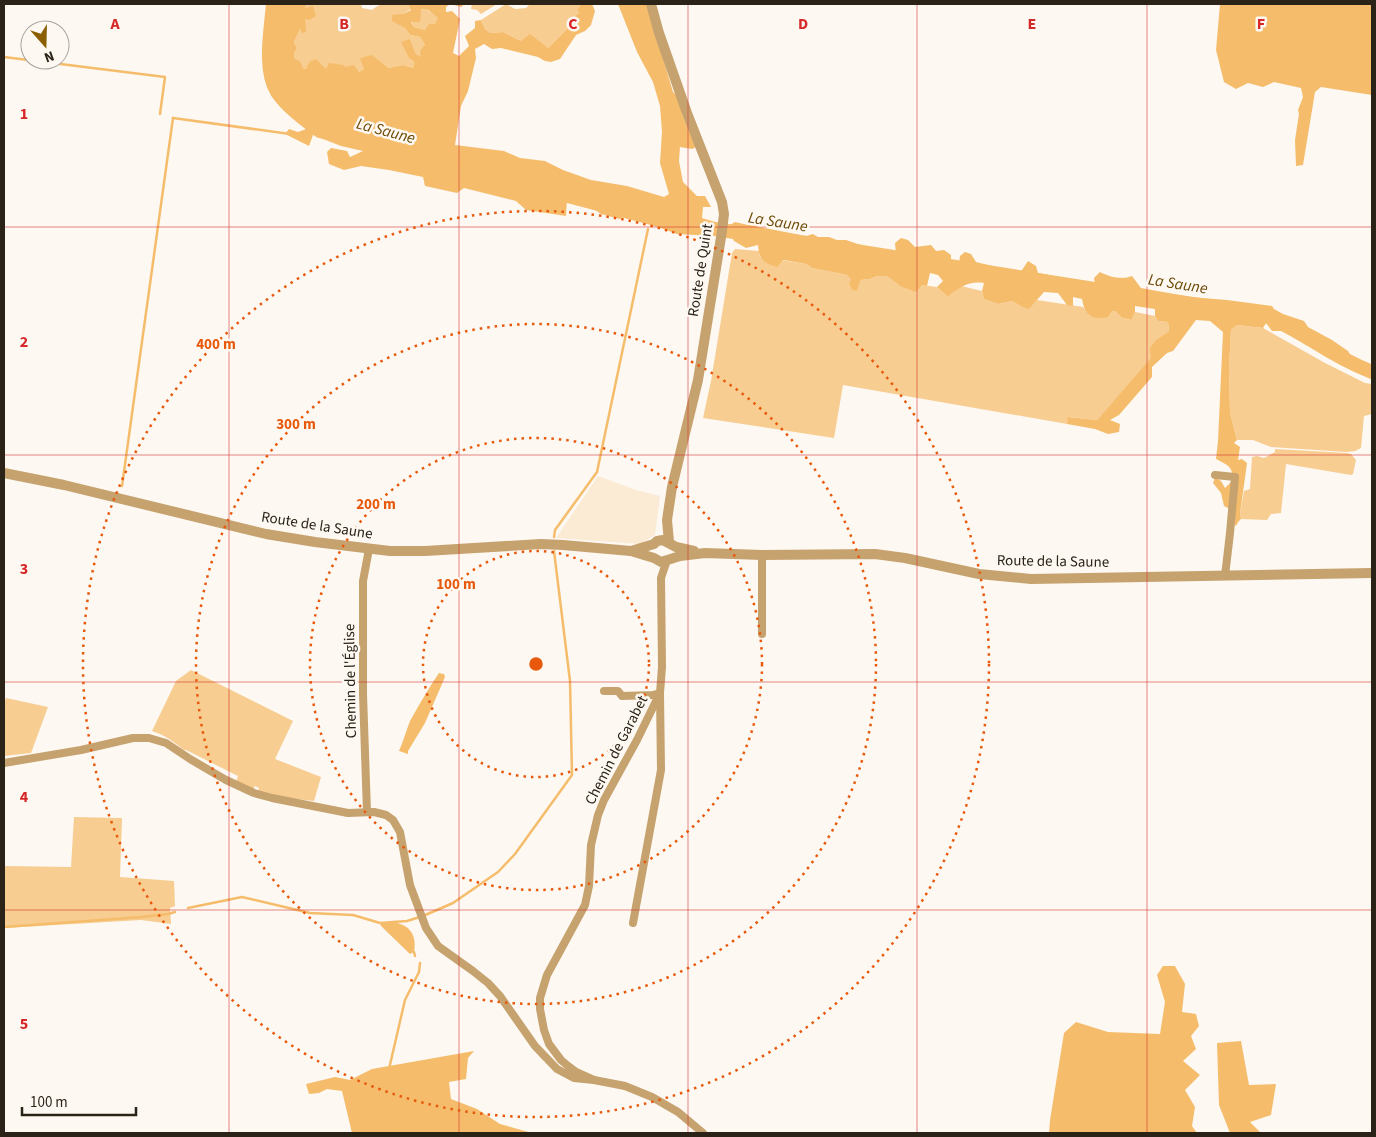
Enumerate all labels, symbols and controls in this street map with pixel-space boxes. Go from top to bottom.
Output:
text: A [109,13,120,35]
text: B [339,13,349,35]
text: C [568,13,578,35]
text: D [798,13,808,35]
text: E [1028,13,1036,35]
text: F [1257,13,1265,35]
north arrow [20,20,70,70]
text: N [41,45,57,67]
text: 1 [20,103,28,125]
water label: La Saune [354,113,418,149]
water label: La Saune [746,206,810,238]
street label: Route de Quint [683,222,718,318]
water label: La Saune [1146,268,1210,300]
text: 2 [20,331,28,353]
text: 400 m [196,334,236,355]
text: 300 m [276,414,316,435]
text: 200 m [356,494,396,515]
street label: Route de la Saune [260,506,374,545]
street label: Route de la Saune [997,550,1109,573]
text: 3 [20,558,28,580]
text: 100 m [436,574,476,595]
street label: Chemin de l'Église [339,624,362,738]
centre of rings [527,655,545,673]
street label: Chemin de Garabet [580,692,653,809]
text: 4 [20,786,29,808]
text: 5 [20,1013,28,1035]
scale bar [22,1084,136,1116]
text: 100 m [30,1092,68,1113]

